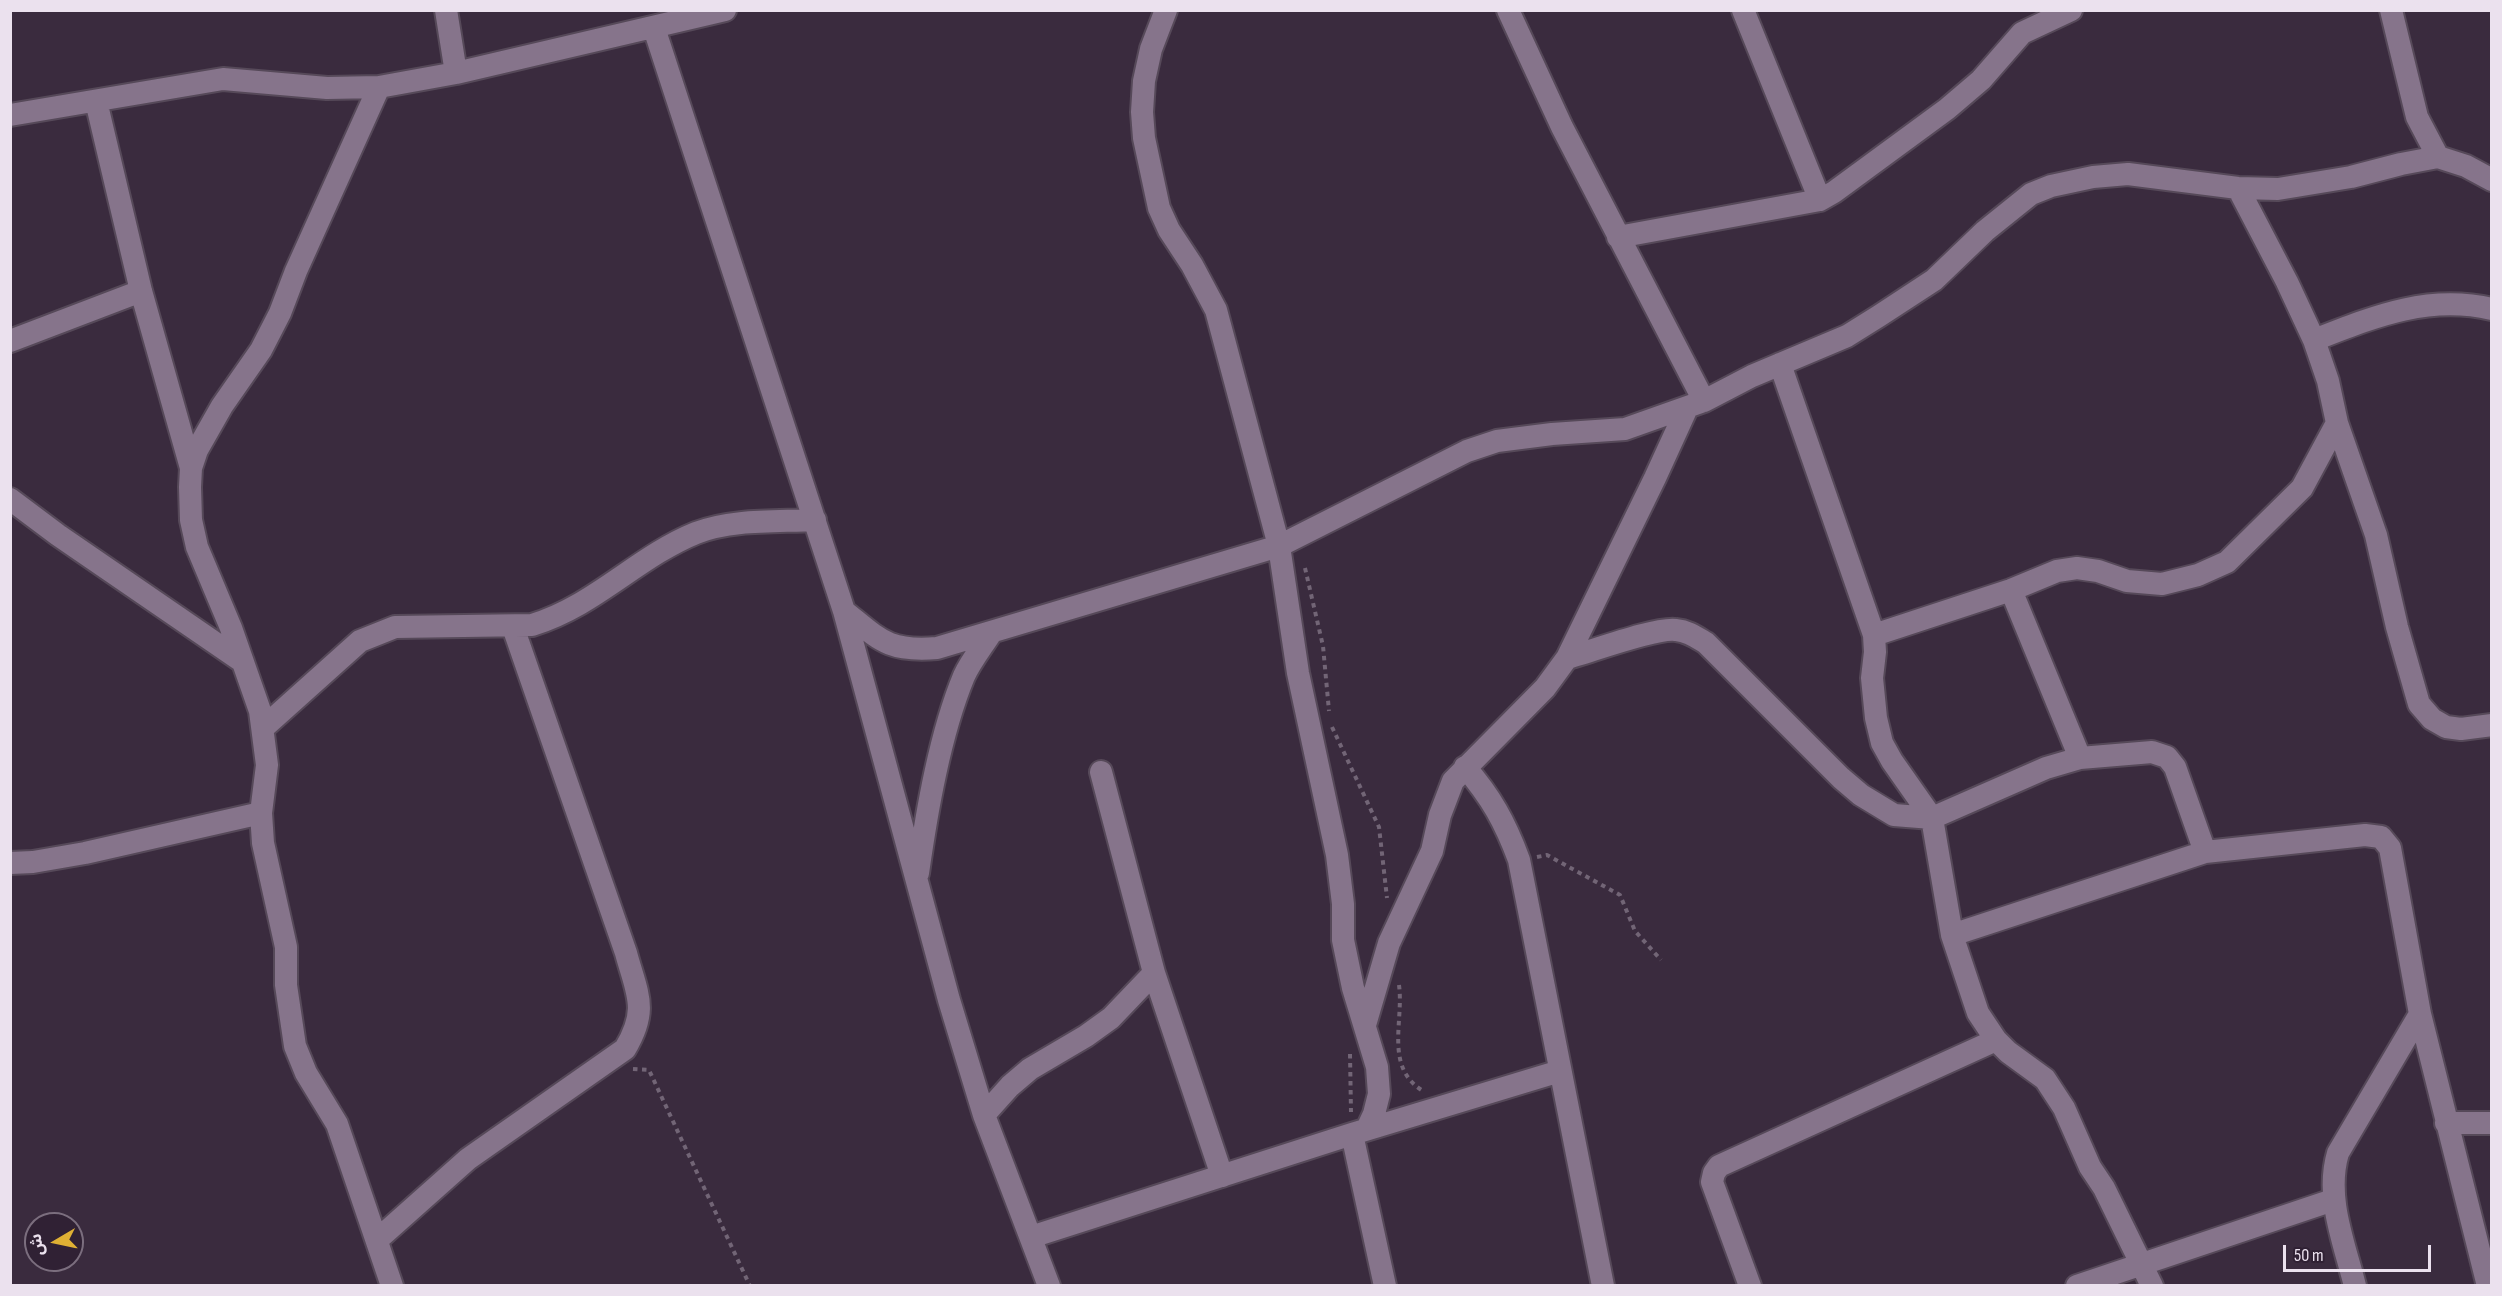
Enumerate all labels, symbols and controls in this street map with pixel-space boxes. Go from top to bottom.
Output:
north arrow [24,1212,84,1272]
text: ش [27,1232,49,1257]
scale bar [2286,1233,2434,1271]
text: 50 m [2294,1245,2324,1266]

